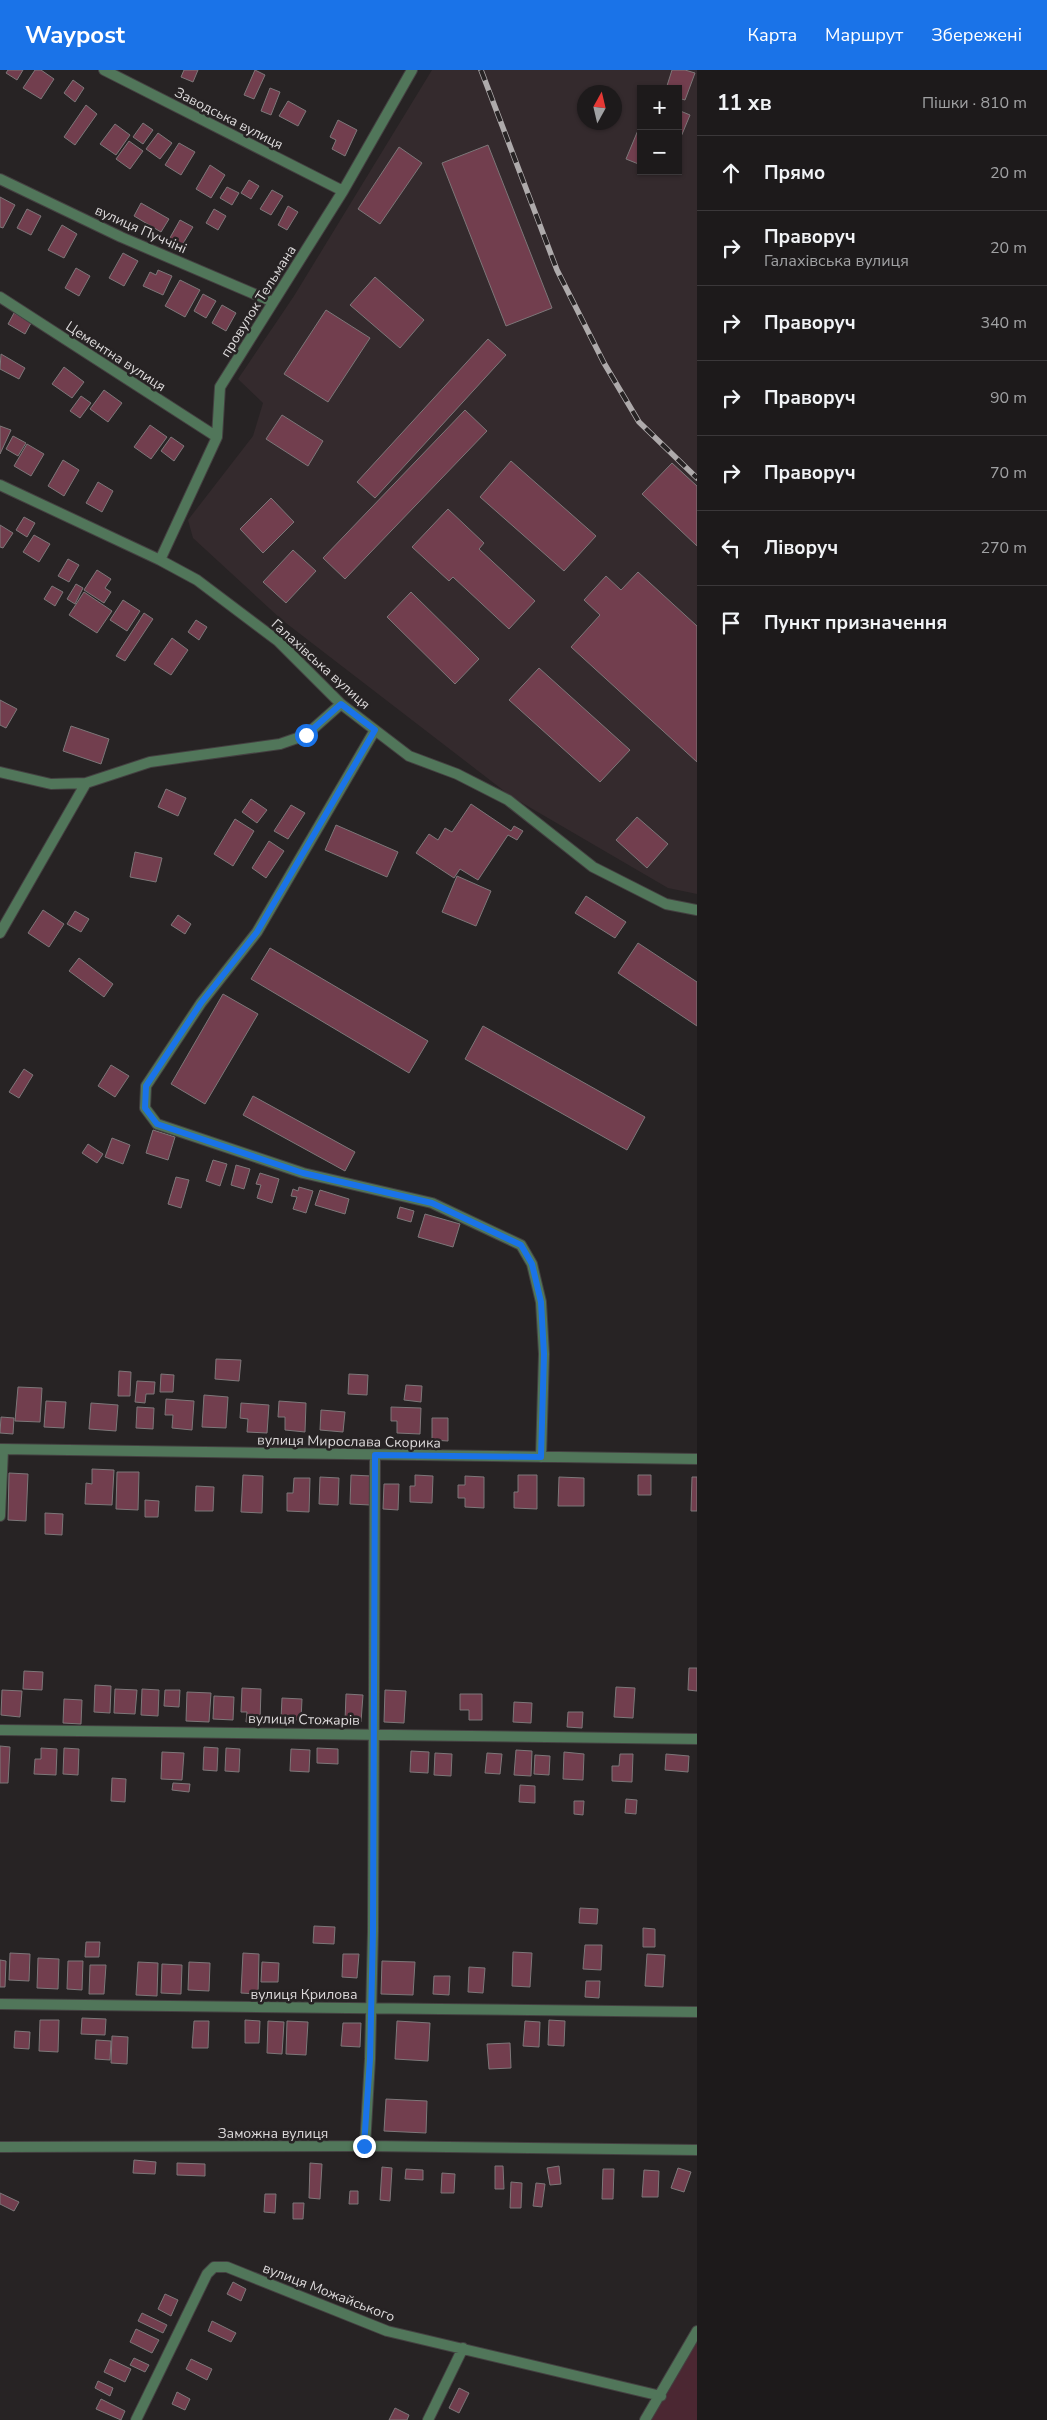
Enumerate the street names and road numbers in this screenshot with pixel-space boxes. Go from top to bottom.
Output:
street label: Заводська вулиця [171,83,286,154]
street label: вулиця Пуччіні [92,201,190,258]
street label: провулок Тельмана [216,242,301,361]
street label: Цементна вулиця [62,317,170,396]
street label: Галахівська вулиця [267,615,374,714]
street label: вулиця Мирослава Скорика [257,1430,441,1453]
street label: вулиця Стожарів [248,1709,360,1730]
street label: вулиця Крилова [251,1985,357,2004]
street label: Заможна вулиця [218,2124,328,2143]
street label: вулиця Можайського [260,2258,398,2327]

